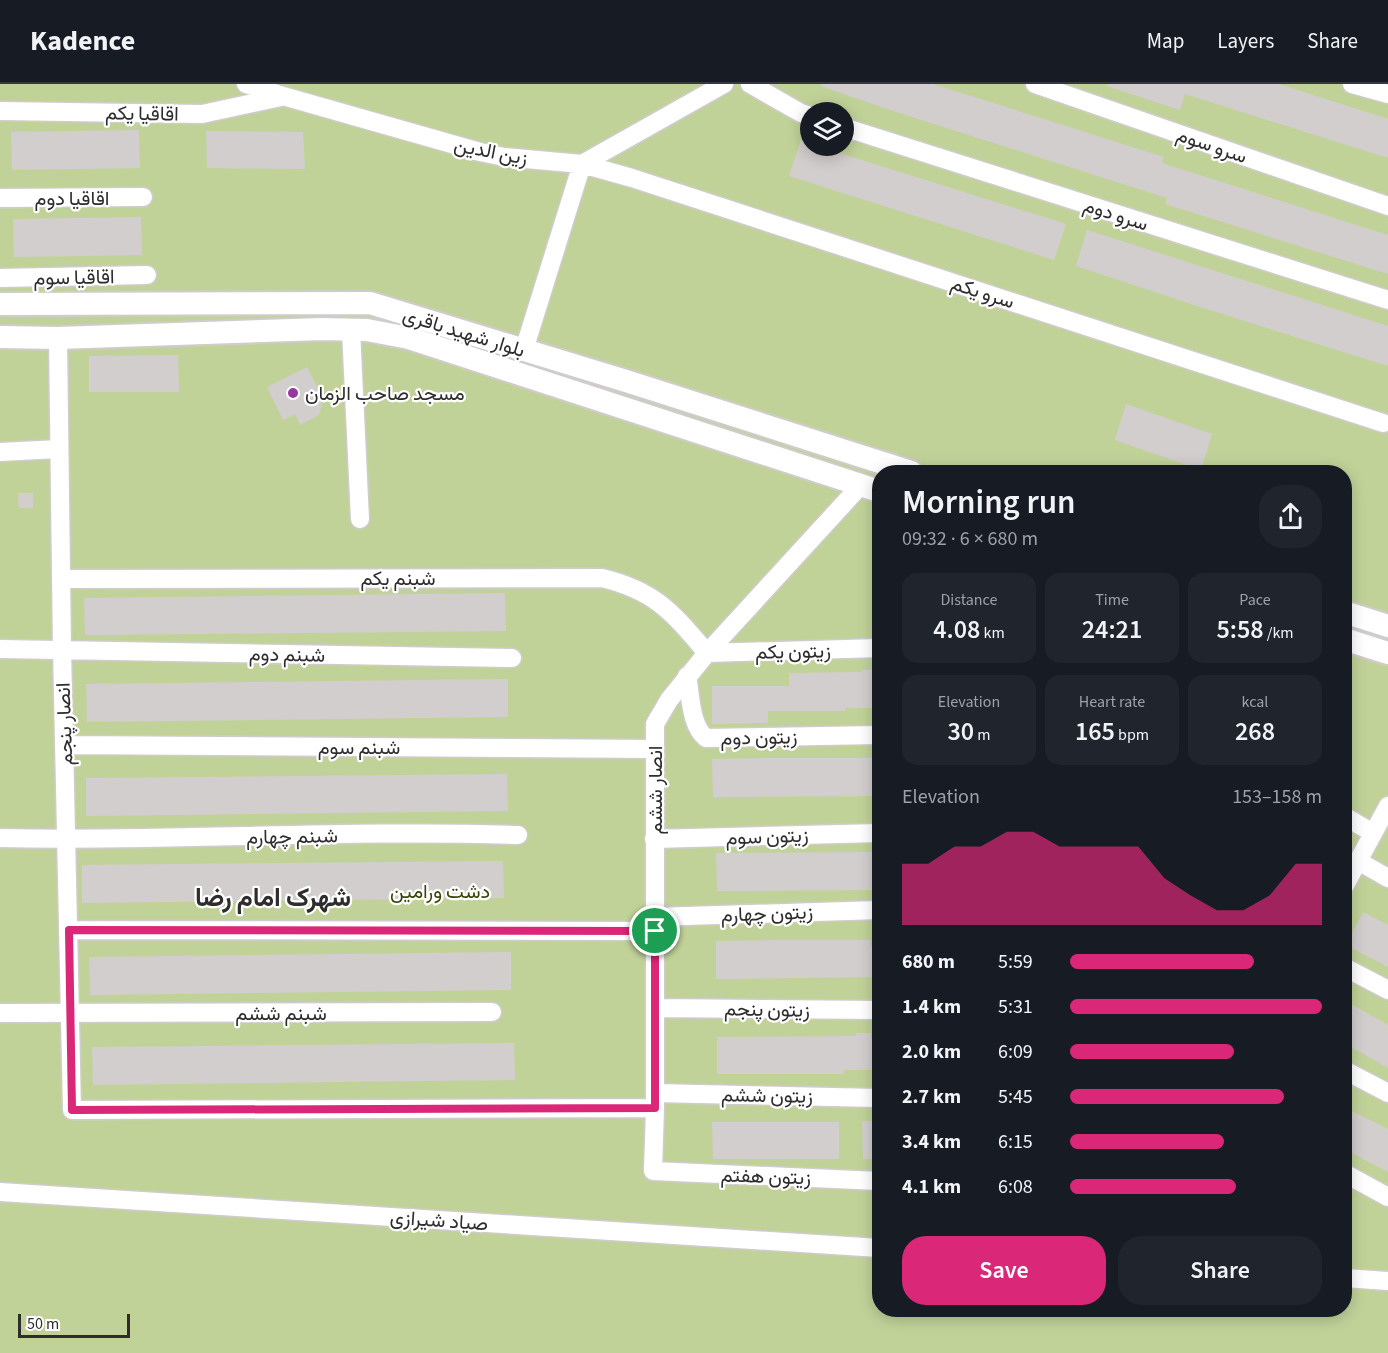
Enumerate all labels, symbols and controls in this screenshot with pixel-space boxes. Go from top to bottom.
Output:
text: Kadence [30,21,135,61]
text: Map [1147,26,1184,56]
text: Layers [1217,26,1274,56]
text: Share [1307,26,1358,56]
street label: اقاقیا یکم [105,99,179,129]
map controls [800,102,854,156]
button: layers [800,102,854,156]
street label: سرو سوم [1173,121,1251,171]
street label: زین الدین [452,131,530,173]
street label: اقاقیا دوم [35,185,110,213]
street label: سرو دوم [1080,191,1152,239]
street label: اقاقیا سوم [33,263,115,293]
street label: سرو یکم [947,270,1018,316]
street label: بلوار شهید باقری [399,301,528,365]
place label: مسجد صاحب الزمان [305,380,465,408]
marker: مسجد صاحب الزمان [286,386,300,400]
text: Morning run [902,479,1076,526]
button: share [1259,485,1322,548]
text: 09:32 · 6 × 680 m [902,525,1038,553]
street label: شبنم یکم [360,565,436,593]
text: Distance [941,589,997,611]
text: Time [1095,589,1129,611]
text: Pace [1239,589,1271,611]
text: 4.08 [933,611,980,648]
text: 24:21 [1082,611,1142,648]
text: 5:58 [1216,611,1264,648]
text: km [980,622,1005,644]
text: /km [1264,622,1294,644]
street label: زیتون یکم [755,637,831,667]
street label: شبنم دوم [249,640,325,670]
street label: انصار پنجم [50,682,80,766]
text: Elevation [938,691,1000,713]
text: Heart rate [1079,691,1145,713]
text: kcal [1242,691,1268,713]
text: 30 [947,713,974,750]
text: 165 [1075,713,1115,750]
text: 268 [1235,713,1275,750]
street label: زیتون دوم [720,723,798,753]
text: m [974,724,991,746]
text: bpm [1115,724,1149,746]
street label: شبنم سوم [318,734,400,762]
street label: انصار ششم [642,746,670,834]
text: Elevation [902,783,980,811]
text: 153–158 m [1232,783,1322,811]
street label: شبنم چهارم [246,822,338,852]
street label: زیتون سوم [725,822,809,852]
park label: دشت ورامین [390,878,490,906]
district label: شهرک امام رضا [195,879,351,916]
street label: زیتون چهارم [720,898,814,930]
pin [629,905,680,956]
icon: arrive [638,914,671,947]
text: 680 m [902,948,955,976]
text: 5:59 [998,948,1033,976]
text: 1.4 km [902,993,961,1021]
text: 5:31 [998,993,1033,1021]
street label: زیتون پنجم [724,995,810,1025]
street label: شبنم ششم [235,1000,327,1028]
text: 2.0 km [902,1038,961,1066]
text: 6:09 [998,1038,1033,1066]
street label: زیتون ششم [721,1081,813,1111]
text: 2.7 km [902,1083,961,1111]
text: 5:45 [998,1083,1033,1111]
text: 3.4 km [902,1128,961,1156]
text: 6:15 [998,1128,1033,1156]
street label: زیتون هفتم [720,1161,812,1193]
text: 4.1 km [902,1173,961,1201]
text: 6:08 [998,1173,1033,1201]
street label: صیاد شیرازی [389,1204,489,1238]
button: Save [902,1236,1106,1305]
button: Share [1118,1236,1322,1305]
scale bar [18,1311,130,1338]
text: 50 m [27,1313,59,1335]

